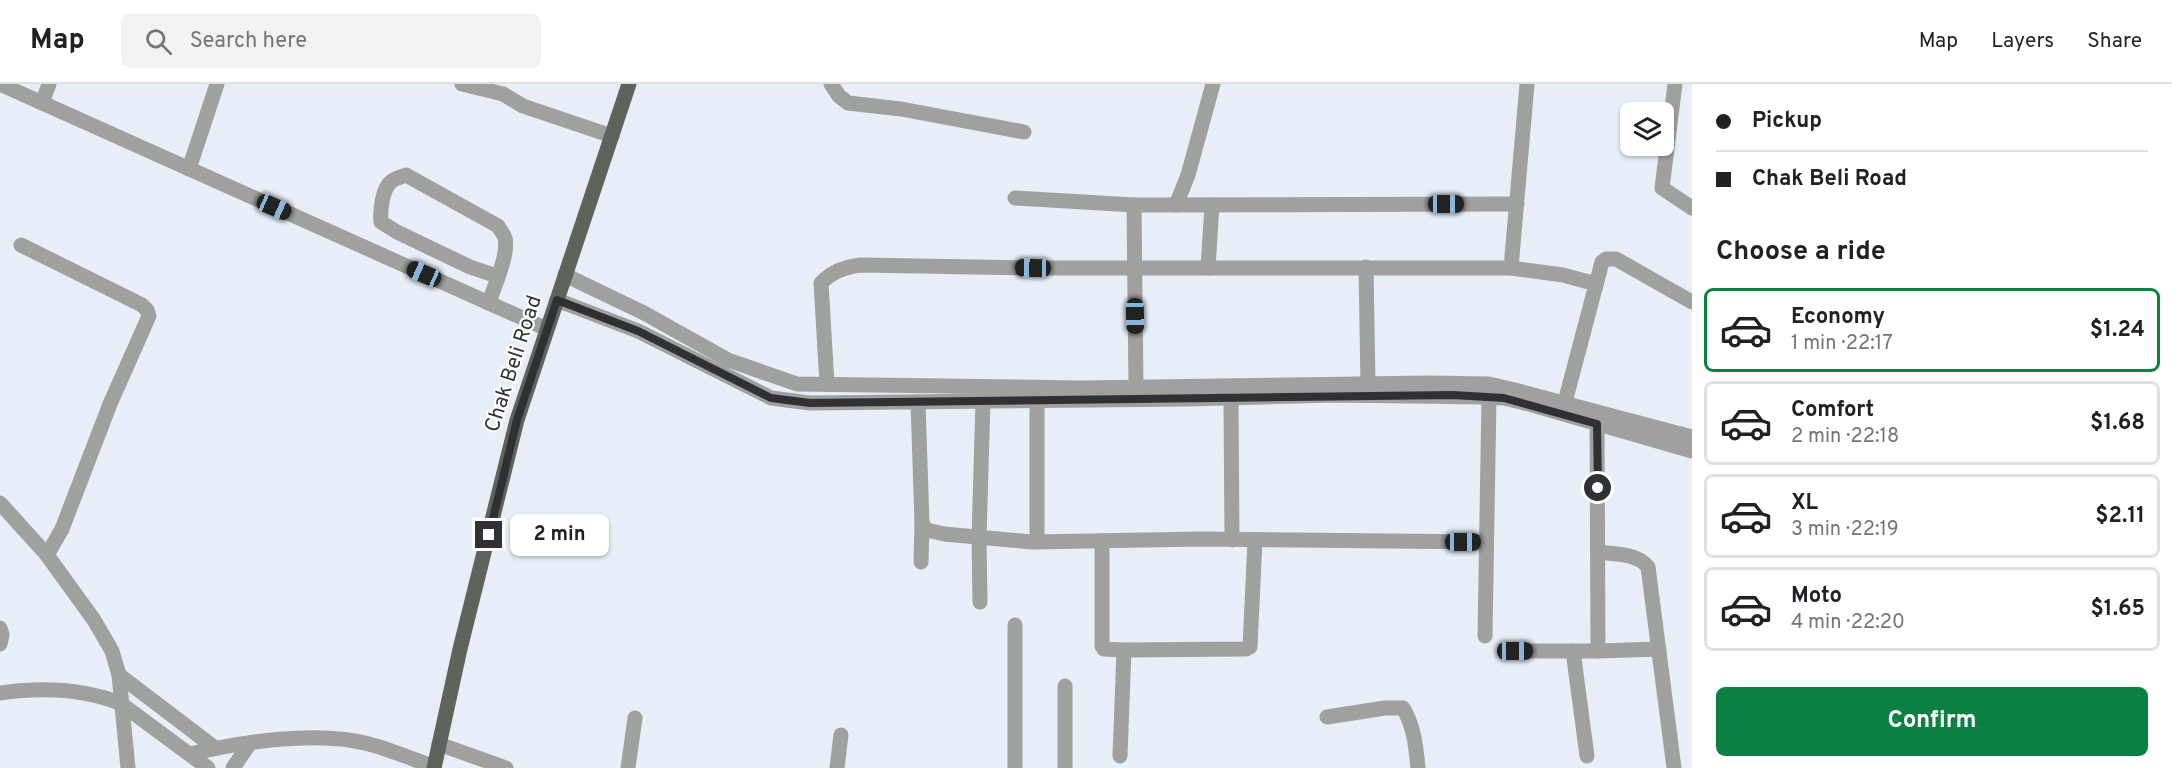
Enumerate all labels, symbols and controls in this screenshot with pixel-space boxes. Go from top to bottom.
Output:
search box [121,14,541,68]
text: Map [30,23,85,59]
icon: search [142,25,175,58]
text: Search here [190,28,307,55]
text: Map [1919,28,1958,55]
text: Layers [1991,28,2054,55]
text: Share [2087,28,2142,55]
map controls [1620,102,1674,156]
button: layers [1620,102,1674,156]
text: Pickup [1752,108,1822,135]
text: Chak Beli Road [1752,166,1907,193]
car [254,191,294,223]
car [1428,195,1464,213]
text: Choose a ride [1716,235,1886,269]
car [404,258,444,290]
car [1015,259,1051,277]
street label: Chak Beli Road [479,292,549,436]
car [1126,298,1144,334]
icon: car [1719,303,1773,357]
text: Economy [1791,304,1885,331]
text: $1.24 [2090,317,2145,344]
text: 1 min · 22:17 [1791,331,1893,357]
icon: car [1719,396,1773,450]
text: Comfort [1791,397,1874,424]
text: $1.68 [2090,410,2145,437]
text: 2 min · 22:18 [1791,424,1899,450]
route start [1584,474,1611,501]
icon: car [1719,489,1773,543]
text: XL [1791,490,1818,517]
text: $2.11 [2095,503,2145,530]
callout: 2 min [510,514,609,556]
text: 3 min · 22:19 [1791,517,1899,543]
route end [475,521,502,548]
text: 2 min [533,522,586,548]
car [1445,533,1481,551]
icon: car [1719,582,1773,636]
text: Moto [1791,583,1842,610]
text: $1.65 [2091,596,2145,623]
text: 4 min · 22:20 [1791,610,1905,636]
car [1497,642,1533,660]
button: Confirm [1716,687,2148,756]

